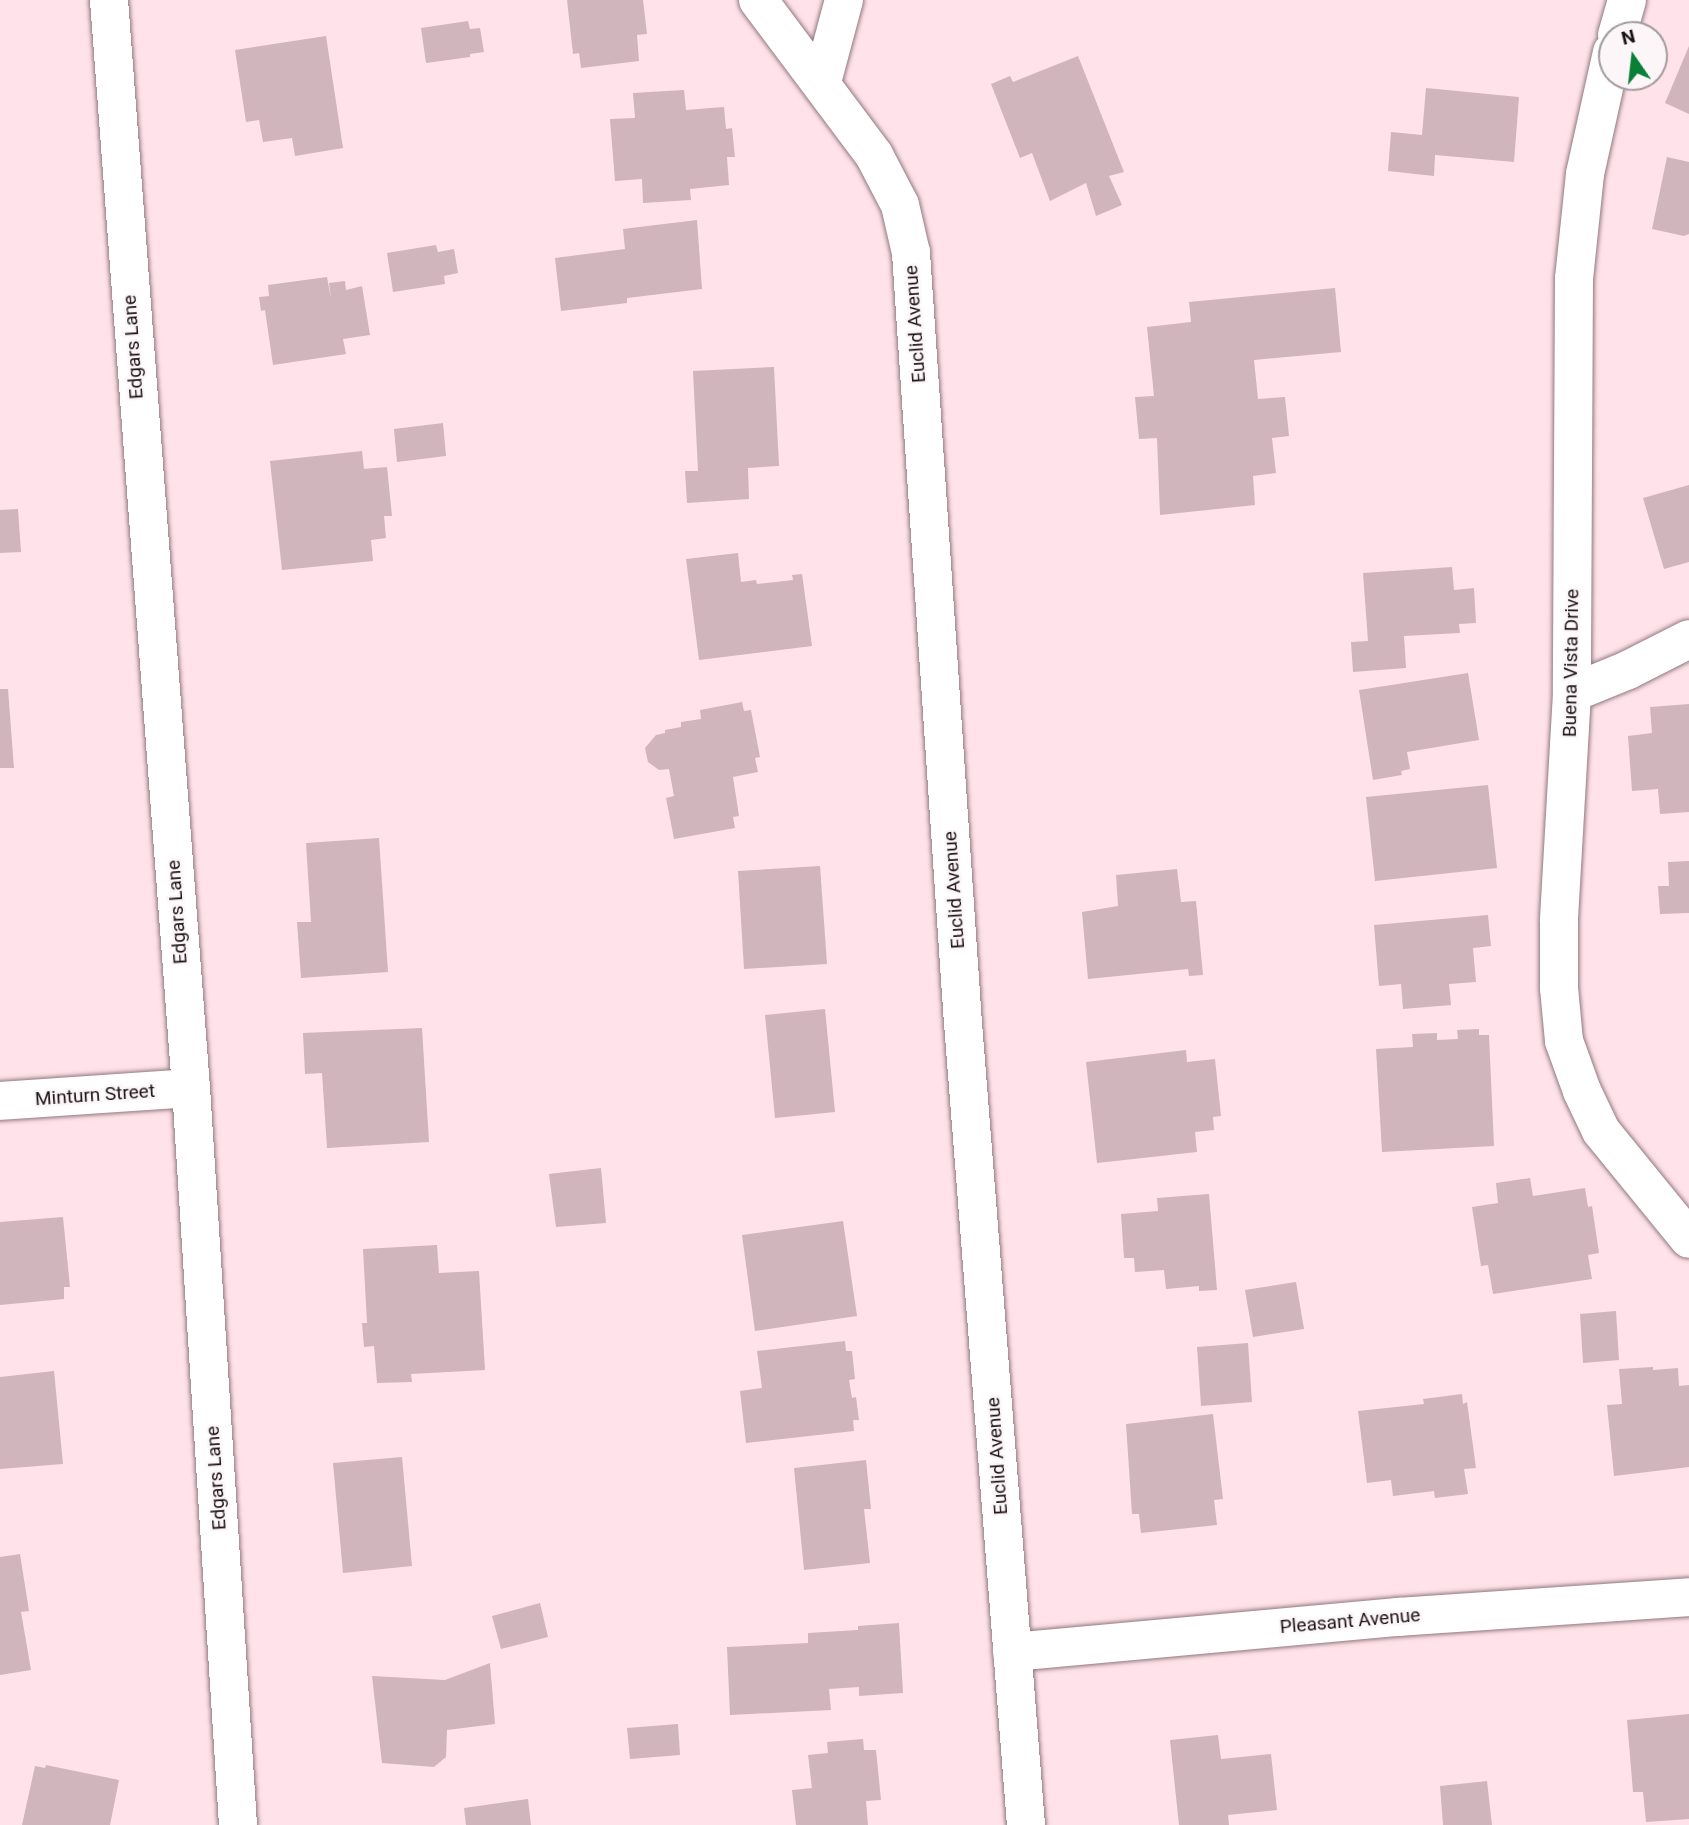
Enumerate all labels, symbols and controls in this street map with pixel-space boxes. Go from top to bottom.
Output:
north arrow [1598,21,1668,91]
text: N [1619,24,1638,50]
street label: Euclid Avenue [900,264,930,384]
street label: Edgars Lane [118,294,148,400]
street label: Buena Vista Drive [1558,589,1584,737]
street label: Euclid Avenue [939,830,969,950]
street label: Edgars Lane [162,859,192,965]
street label: Minturn Street [34,1079,156,1111]
street label: Euclid Avenue [982,1396,1012,1516]
street label: Edgars Lane [201,1425,231,1531]
street label: Pleasant Avenue [1279,1604,1421,1638]

